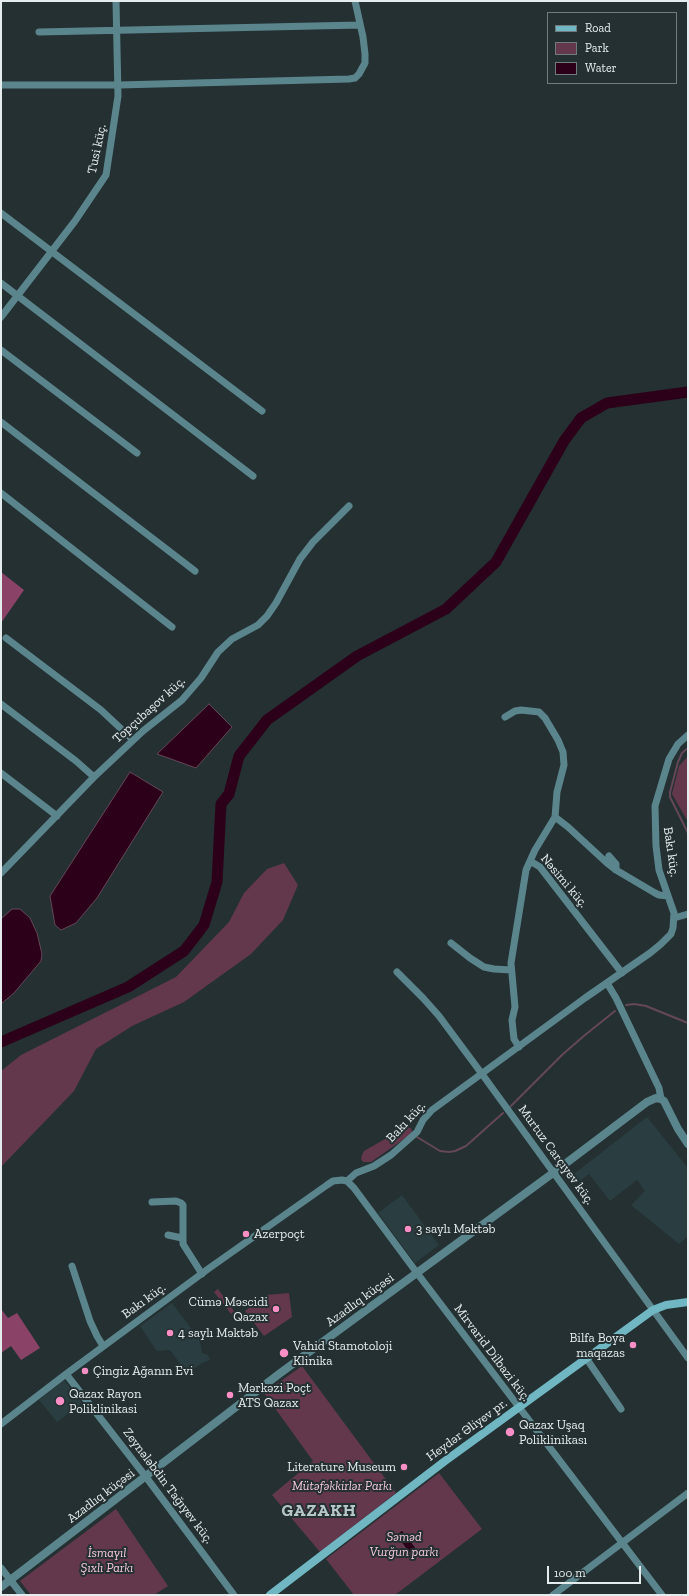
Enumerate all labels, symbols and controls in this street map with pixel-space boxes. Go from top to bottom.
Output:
legend [547,12,677,84]
text: Road [585,21,611,35]
text: Park [585,41,609,55]
text: Water [585,61,617,75]
street label: Tusi küç. [84,123,110,175]
street label: Topçubaşov küç. [110,673,188,747]
street label: Bakı küç. [660,826,682,878]
street label: Nəsimi küç. [537,851,591,911]
street label: Bakı küç. [383,1098,429,1146]
street label: Murtuz Carçıyev küç. [515,1102,597,1208]
place label: 3 saylı Məktəb [416,1221,495,1237]
marker: 3 saylı Məktəb [403,1224,413,1234]
place label: Azerpoçt [254,1226,305,1242]
marker: Azerpoçt [241,1229,251,1239]
street label: Azadlıq küçəsi [323,1270,397,1330]
street label: Bakı küç. [119,1280,169,1322]
place label: Cümə Məscidi Qazax [189,1294,268,1325]
street label: Mirvarid Dilbazi küç. [450,1301,534,1405]
marker: Cümə Məscidi Qazax [271,1304,281,1314]
place label: 4 saylı Məktəb [178,1325,258,1341]
marker: 4 saylı Məktəb [165,1328,175,1338]
place label: Bilfa Boya maqazas [569,1330,625,1361]
place label: Vahid Stamotoloji Klinika [293,1338,392,1369]
marker: Bilfa Boya maqazas [628,1340,638,1350]
marker: Vahid Stamotoloji Klinika [278,1347,290,1359]
place label: Çingiz Ağanın Evi [93,1363,193,1379]
marker: Çingiz Ağanın Evi [80,1366,90,1376]
place label: Mərkəzi Poçt ATS Qazax [238,1380,311,1411]
place label: Qazax Rayon Poliklinikasi [69,1386,141,1417]
marker: Mərkəzi Poçt ATS Qazax [225,1390,235,1400]
marker: Qazax Rayon Poliklinikasi [54,1395,66,1407]
street label: Heydər Əliyev pr. [424,1395,510,1465]
place label: Qazax Uşaq Poliklinikası [519,1417,587,1448]
street label: Zeynələbdin Tağıyev küç. [119,1425,217,1547]
marker: Qazax Uşaq Poliklinikası [504,1426,516,1438]
place label: Literature Museum [287,1459,396,1475]
marker: Literature Museum [399,1462,409,1472]
street label: Azadlıq küçəsi [64,1466,138,1526]
park label: Mütəfəkkirlər Parkı [292,1478,392,1494]
district label: GAZAKH [281,1501,357,1521]
park label: Səməd Vurğun parkı [369,1529,439,1560]
park label: İsmayıl Şıxlı Parkı [81,1545,133,1576]
scale bar [549,1558,643,1584]
text: 100 m [554,1566,586,1580]

